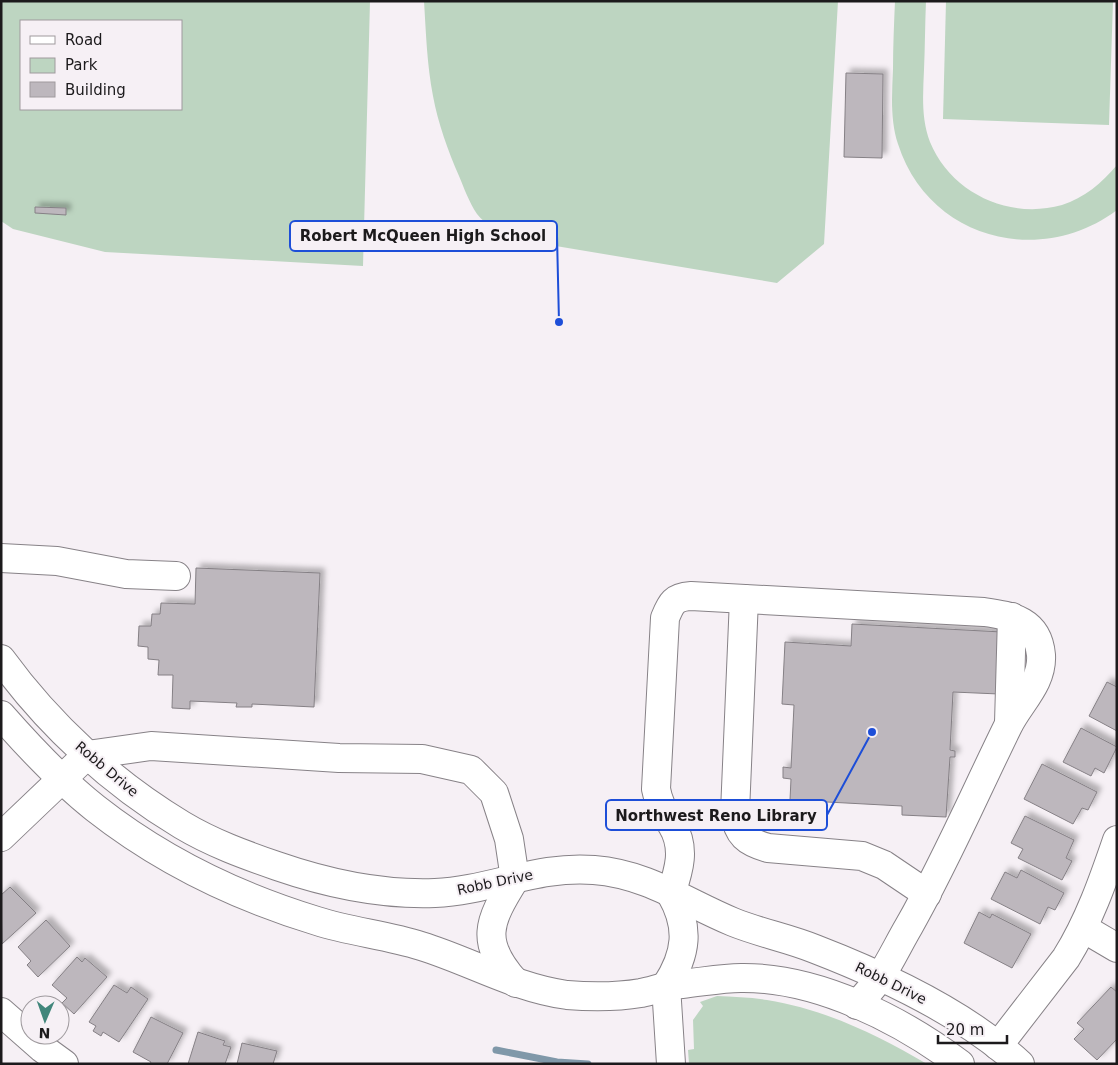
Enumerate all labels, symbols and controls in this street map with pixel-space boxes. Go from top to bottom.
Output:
legend [20,20,182,110]
text: Road [65,31,103,49]
text: Park [65,56,98,74]
text: Building [65,81,126,99]
callout: Robert McQueen High School [290,221,557,251]
text: Robert McQueen High School [300,227,546,245]
street label: Robb Drive [72,738,142,800]
callout: Northwest Reno Library [606,800,827,830]
text: Northwest Reno Library [615,807,817,825]
street label: Robb Drive [456,866,534,898]
street label: Robb Drive [853,959,929,1007]
north arrow [20,995,70,1045]
scale bar [938,1012,1007,1044]
text: 20 m [946,1021,984,1039]
text: N [38,1025,51,1041]

